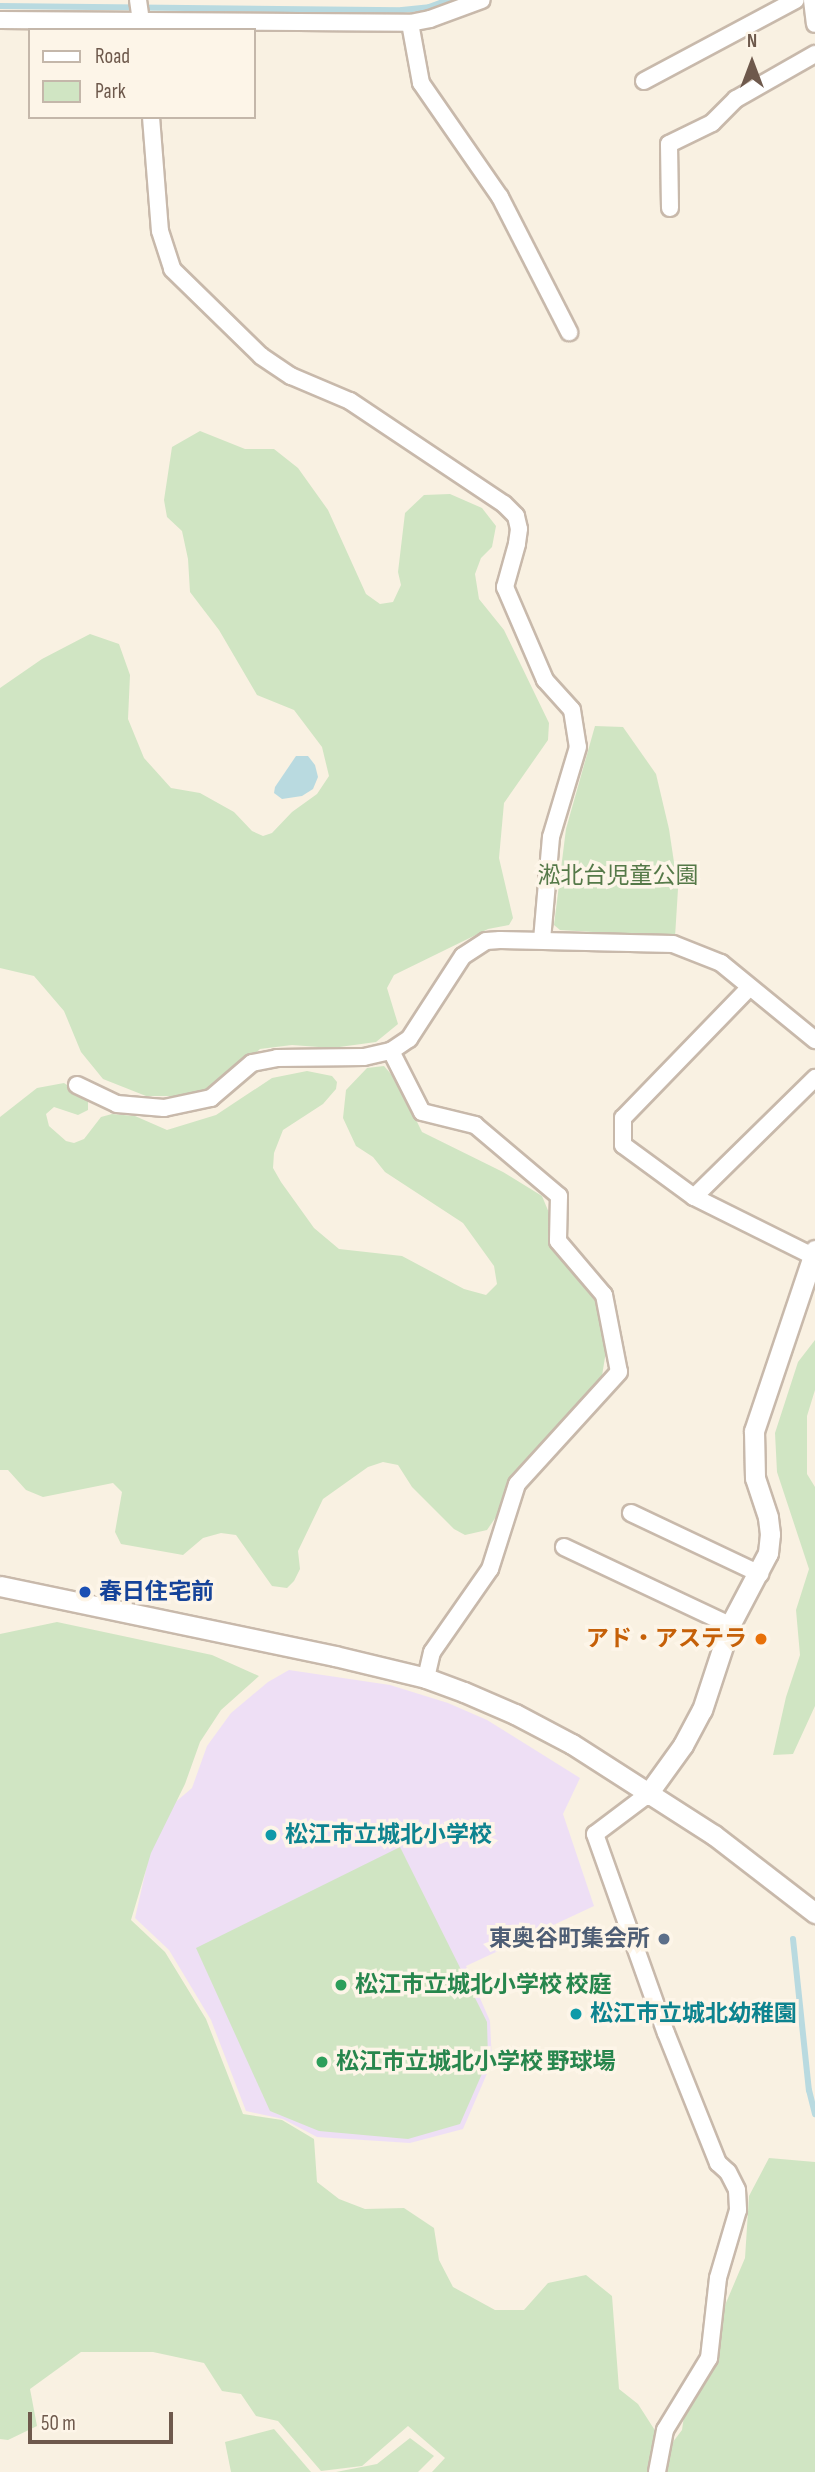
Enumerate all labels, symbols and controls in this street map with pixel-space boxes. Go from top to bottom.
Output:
legend [28,28,256,119]
north arrow [717,28,787,98]
text: N [747,30,757,53]
text: Road [95,44,130,69]
text: Park [95,79,126,104]
park label: 淞北台児童公園 [538,862,698,890]
place label: 春日住宅前 [99,1578,214,1606]
marker: 春日住宅前 [77,1584,93,1600]
place label: アド・アステラ [586,1625,747,1653]
marker: アド・アステラ [753,1631,769,1647]
place label: 松江市立城北小学校 [285,1821,492,1849]
marker: 松江市立城北小学校 [263,1827,279,1843]
place label: 東奥谷町集会所 [489,1925,650,1953]
marker: 東奥谷町集会所 [656,1931,672,1947]
place label: 松江市立城北小学校 校庭 [355,1971,612,1999]
marker: 松江市立城北小学校 校庭 [333,1977,349,1993]
place label: 松江市立城北幼稚園 [590,2000,797,2028]
marker: 松江市立城北幼稚園 [568,2006,584,2022]
place label: 松江市立城北小学校 野球場 [336,2048,616,2076]
marker: 松江市立城北小学校 野球場 [314,2054,330,2070]
scale bar [32,2398,177,2442]
text: 50 m [41,2411,76,2436]

